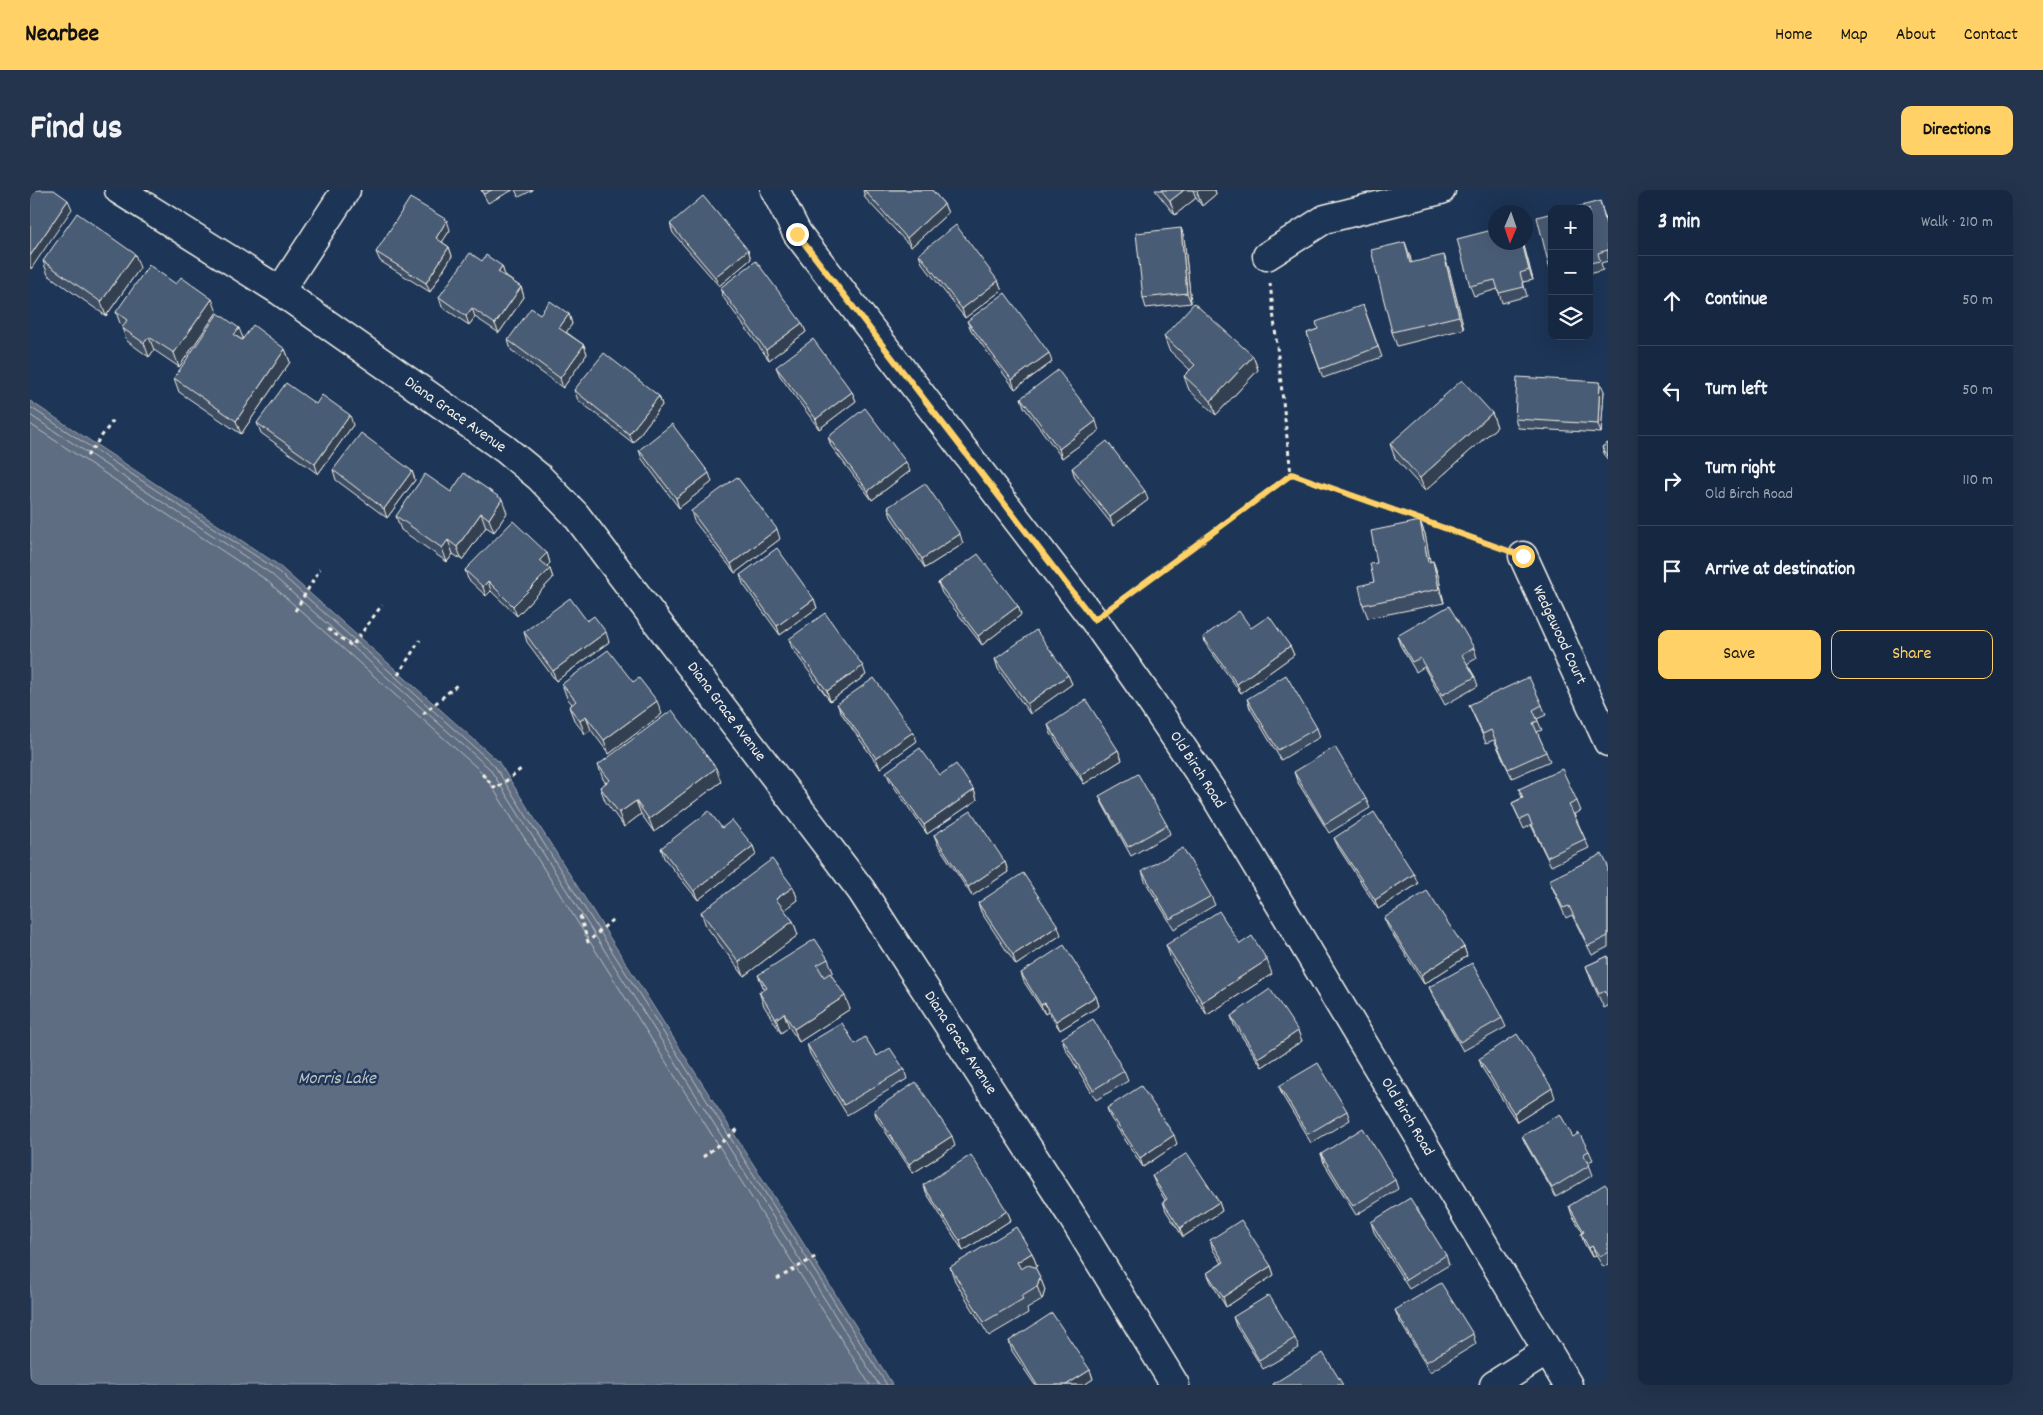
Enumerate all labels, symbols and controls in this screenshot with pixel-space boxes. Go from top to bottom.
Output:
text: Nearbee [25,18,99,52]
text: Home [1775,23,1812,48]
text: Map [1840,23,1868,48]
text: About [1896,23,1936,48]
text: Contact [1964,23,2018,48]
text: Find us [30,105,122,155]
button: Directions [1901,106,2013,155]
north arrow [1488,205,1533,250]
map controls [1548,205,1593,340]
button: + [1548,205,1593,250]
text: 3 min [1658,208,1700,238]
text: Walk · 210 m [1921,211,1993,234]
route end [786,223,809,246]
button: − [1548,250,1593,295]
icon: ahead [1658,287,1686,315]
text: Continue [1705,287,1767,314]
text: 50 m [1962,289,1993,312]
button: layers [1548,295,1593,340]
street label: Diana Grace Avenue [399,371,511,459]
icon: left [1658,377,1686,405]
text: Turn left [1705,377,1768,404]
text: 50 m [1962,379,1993,402]
text: Turn right [1705,456,1776,483]
icon: right [1658,467,1686,495]
text: 110 m [1963,469,1993,492]
text: Old Birch Road [1705,483,1793,506]
route start [1512,545,1535,568]
icon: arrive [1658,557,1686,585]
text: Arrive at destination [1705,557,1855,584]
street label: Wedgewood Court [1526,582,1592,689]
button: Save [1658,630,1821,679]
button: Share [1831,630,1993,679]
street label: Diana Grace Avenue [681,657,771,767]
street label: Old Birch Road [1163,727,1231,813]
street label: Diana Grace Avenue [918,987,1002,1099]
water label: Morris Lake [298,1067,377,1092]
street label: Old Birch Road [1374,1073,1440,1161]

